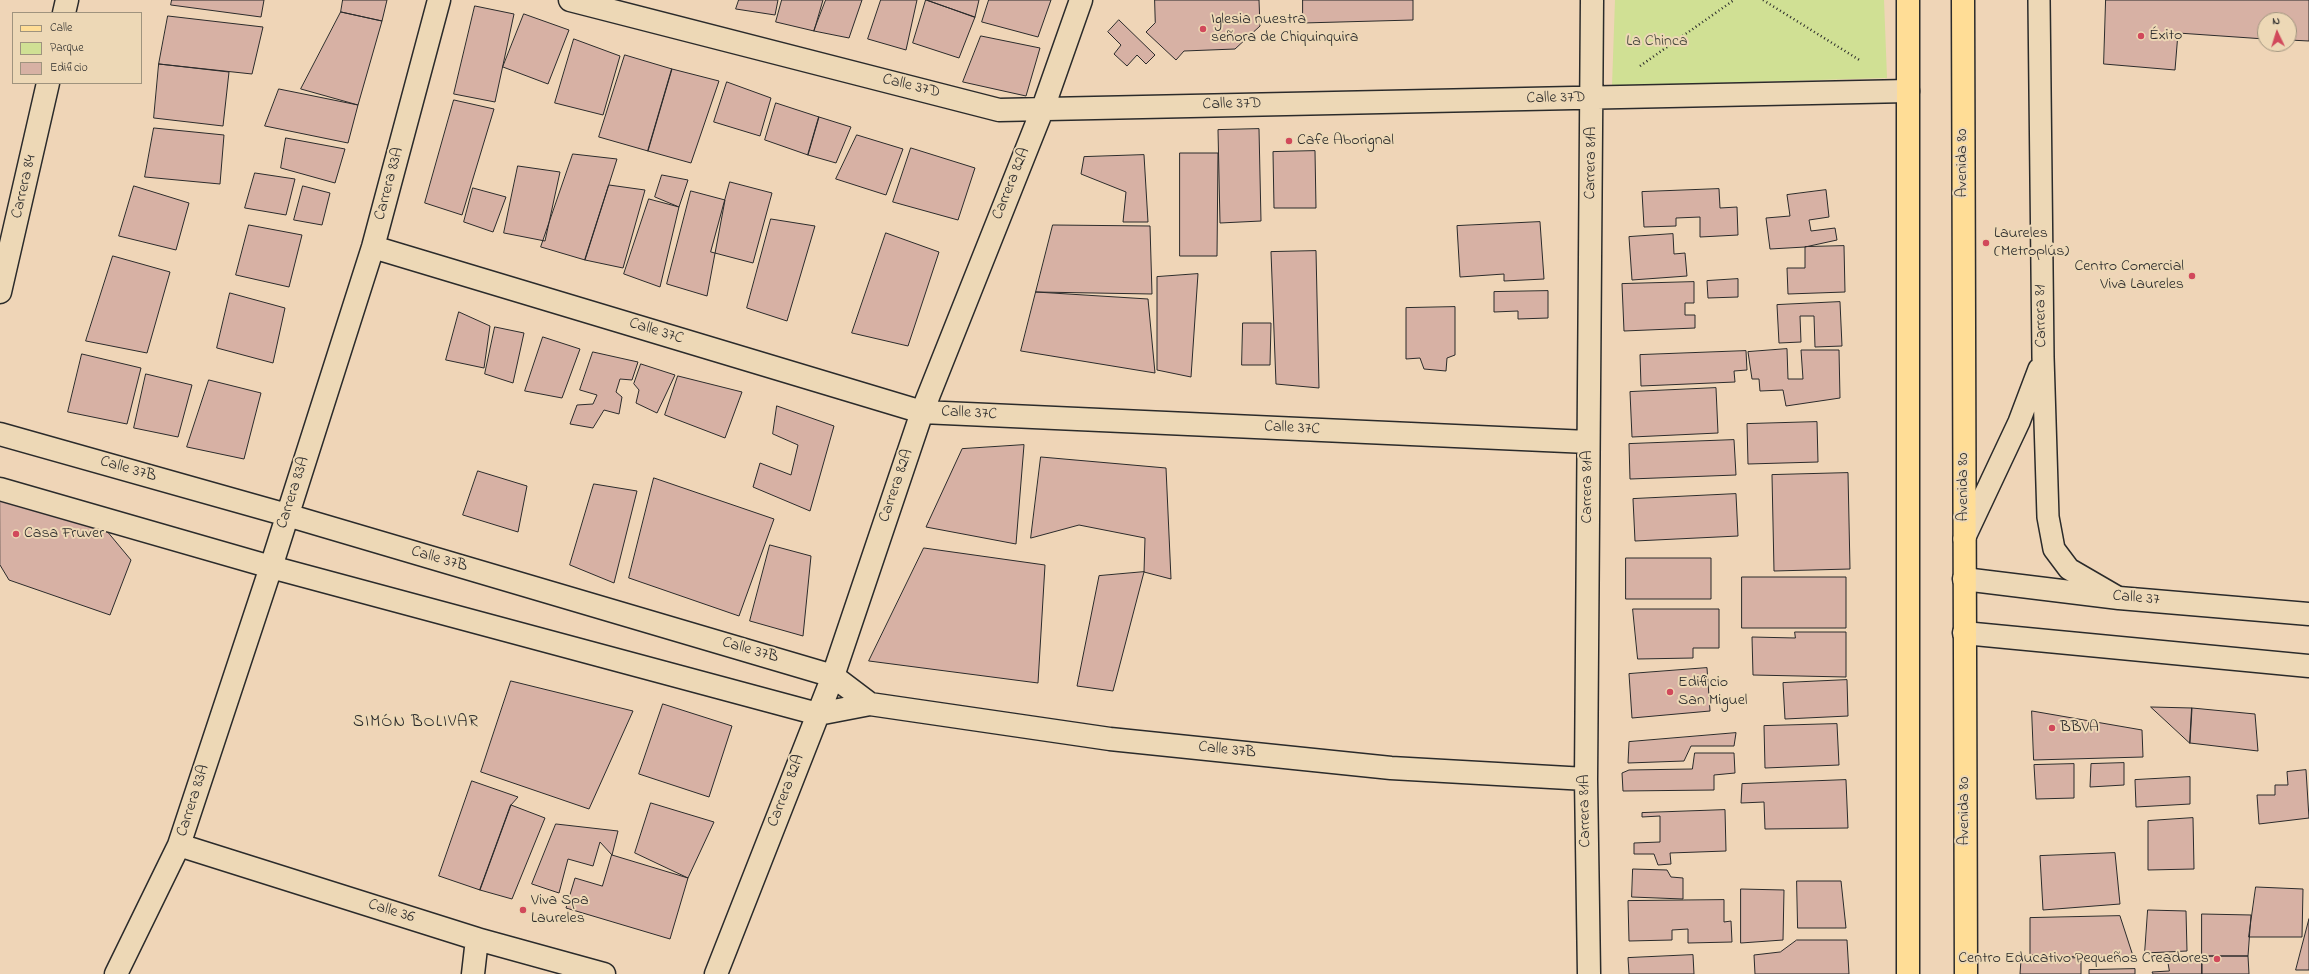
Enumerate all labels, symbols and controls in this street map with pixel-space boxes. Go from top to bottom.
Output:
place label: Iglesia nuestra señora de Chiquinquira [1211,10,1358,48]
legend [12,12,142,84]
north arrow [2257,12,2297,52]
text: N [2272,13,2281,29]
text: Calle [50,19,72,37]
marker: Iglesia nuestra señora de Chiquinquira [1198,24,1208,34]
place label: Éxito [2149,26,2182,46]
marker: Éxito [2136,31,2146,41]
park label: La Chinca [1626,32,1688,52]
text: Parque [50,39,84,57]
text: Edificio [50,59,88,77]
street label: Calle 37D [880,71,942,103]
street label: Calle 37D [1526,89,1586,109]
street label: Calle 37D [1202,95,1262,115]
street label: Carrera 81A [1582,126,1602,200]
street label: Avenida 80 [1953,129,1973,197]
place label: Cafe Aborignal [1297,131,1394,151]
marker: Cafe Aborignal [1284,136,1294,146]
street label: Carrera 83A [371,145,409,223]
street label: Carrera 82A [989,145,1035,223]
street label: Carrera 84 [8,153,42,221]
place label: Laureles (Metroplús) [1994,224,2069,262]
marker: Laureles (Metroplús) [1981,238,1991,248]
place label: Centro Comercial Viva Laureles [2075,257,2184,295]
marker: Centro Comercial Viva Laureles [2187,271,2197,281]
street label: Carrera 81 [2032,284,2052,348]
street label: Calle 37C [626,315,686,349]
street label: Calle 37C [941,403,997,425]
street label: Calle 37C [1264,418,1320,440]
street label: Carrera 82A [876,447,918,525]
street label: Carrera 81A [1578,450,1598,524]
street label: Calle 37B [98,453,158,487]
street label: Avenida 80 [1954,453,1974,521]
street label: Carrera 83A [273,455,315,531]
place label: Casa Fruver [24,524,104,544]
marker: Casa Fruver [11,529,21,539]
street label: Calle 37B [409,543,469,577]
street label: Calle 37 [2112,587,2160,611]
street label: Calle 37B [720,634,780,668]
place label: Edificio San Miguel [1678,673,1748,711]
marker: Edificio San Miguel [1665,687,1675,697]
district label: SIMÓN BOLIVAR [353,713,479,733]
place label: BBVA [2060,718,2099,738]
marker: BBVA [2047,723,2057,733]
street label: Calle 37B [1197,738,1257,764]
street label: Carrera 82A [764,752,810,830]
street label: Carrera 83A [173,763,215,839]
street label: Carrera 81A [1576,774,1596,848]
street label: Avenida 80 [1955,777,1975,845]
place label: Viva Spa Laureles [531,891,589,929]
street label: Calle 36 [365,896,417,928]
marker: Viva Spa Laureles [518,905,528,915]
place label: Centro Educativo Pequeños Creadores [1958,949,2209,969]
marker: Centro Educativo Pequeños Creadores [2212,954,2222,964]

